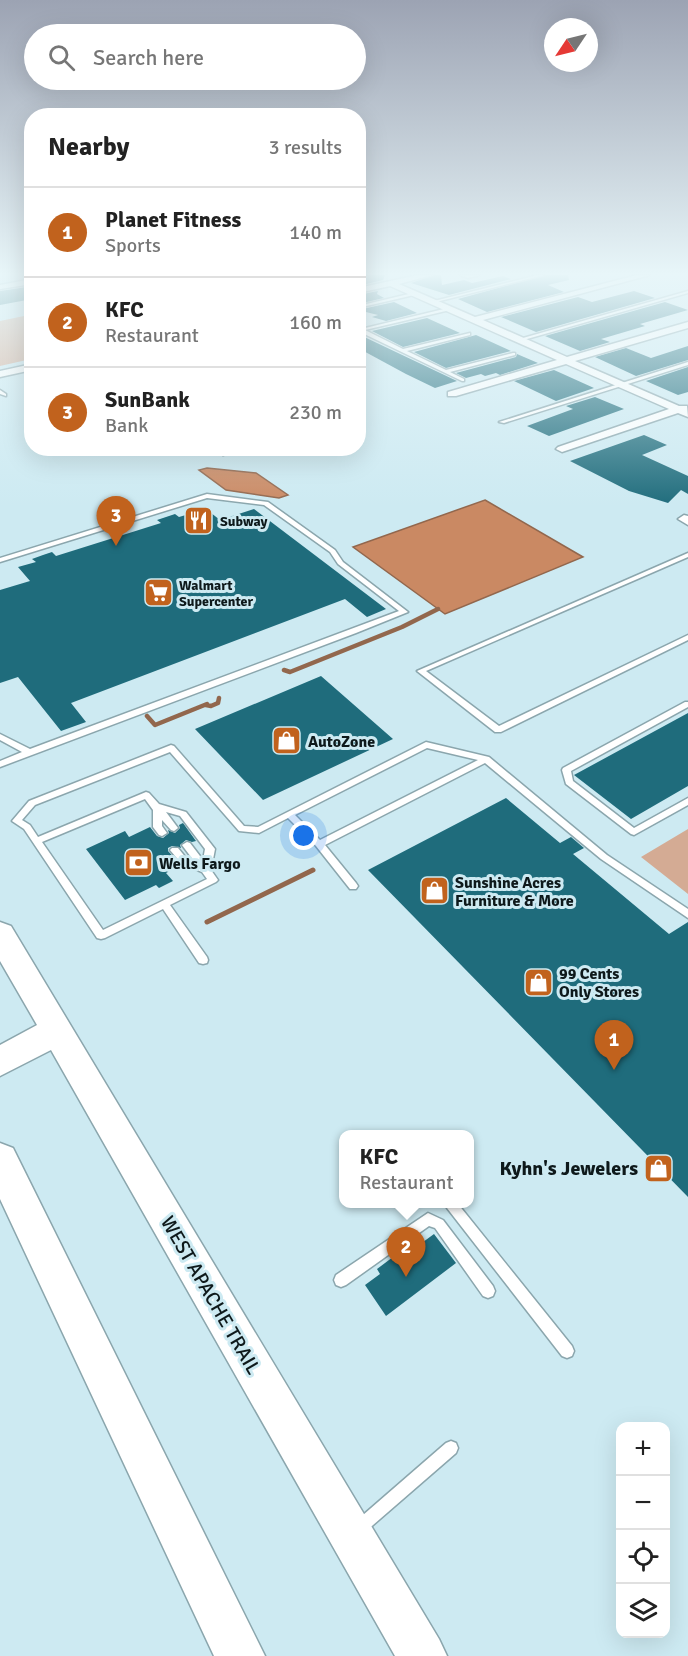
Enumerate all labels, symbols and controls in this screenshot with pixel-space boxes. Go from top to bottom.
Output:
north arrow [544,18,598,72]
search box [24,24,366,90]
icon: search [45,41,78,74]
text: Search here [93,44,204,71]
text: Nearby [48,131,129,163]
text: 3 results [269,135,342,160]
text: Planet Fitness [105,206,241,233]
text: 1 [62,220,73,245]
text: 140 m [289,220,342,245]
text: Sports [105,233,161,258]
text: KFC [105,296,144,323]
text: 2 [62,310,73,335]
text: 160 m [289,310,342,335]
text: Restaurant [105,323,199,348]
text: SunBank [105,386,190,413]
text: 3 [62,400,73,425]
text: 230 m [289,400,342,425]
text: Bank [105,413,148,438]
pin: 3 [96,496,136,546]
restaurant icon: Subway [183,505,215,537]
place label: Subway [220,513,267,530]
supermarket icon: Walmart Supercenter [142,577,174,609]
place label: Walmart Supercenter [179,577,254,610]
shop icon: AutoZone [271,725,303,757]
place label: AutoZone [308,732,375,752]
your location [289,821,318,850]
bank icon: Wells Fargo [122,847,154,879]
place label: Wells Fargo [159,854,241,874]
place label: Sunshine Acres Furniture & More [455,873,574,911]
shop icon: Sunshine Acres Furniture & More [418,875,450,907]
place label: 99 Cents Only Stores [559,964,639,1002]
shop icon: 99 Cents Only Stores [522,966,554,998]
pin: 1 [594,1020,634,1070]
popup [339,1130,474,1208]
text: KFC [360,1143,398,1170]
shop icon: Kyhn's Jewelers [643,1152,675,1184]
place label: Kyhn's Jewelers [499,1156,638,1181]
text: Restaurant [360,1170,453,1195]
street label: WEST APACHE TRAIL [155,1212,266,1379]
pin: 2 [386,1228,426,1277]
map controls [616,1422,670,1638]
button: + [616,1422,670,1476]
button: − [616,1476,670,1530]
button: locate [616,1530,670,1584]
button: layers [616,1584,670,1638]

